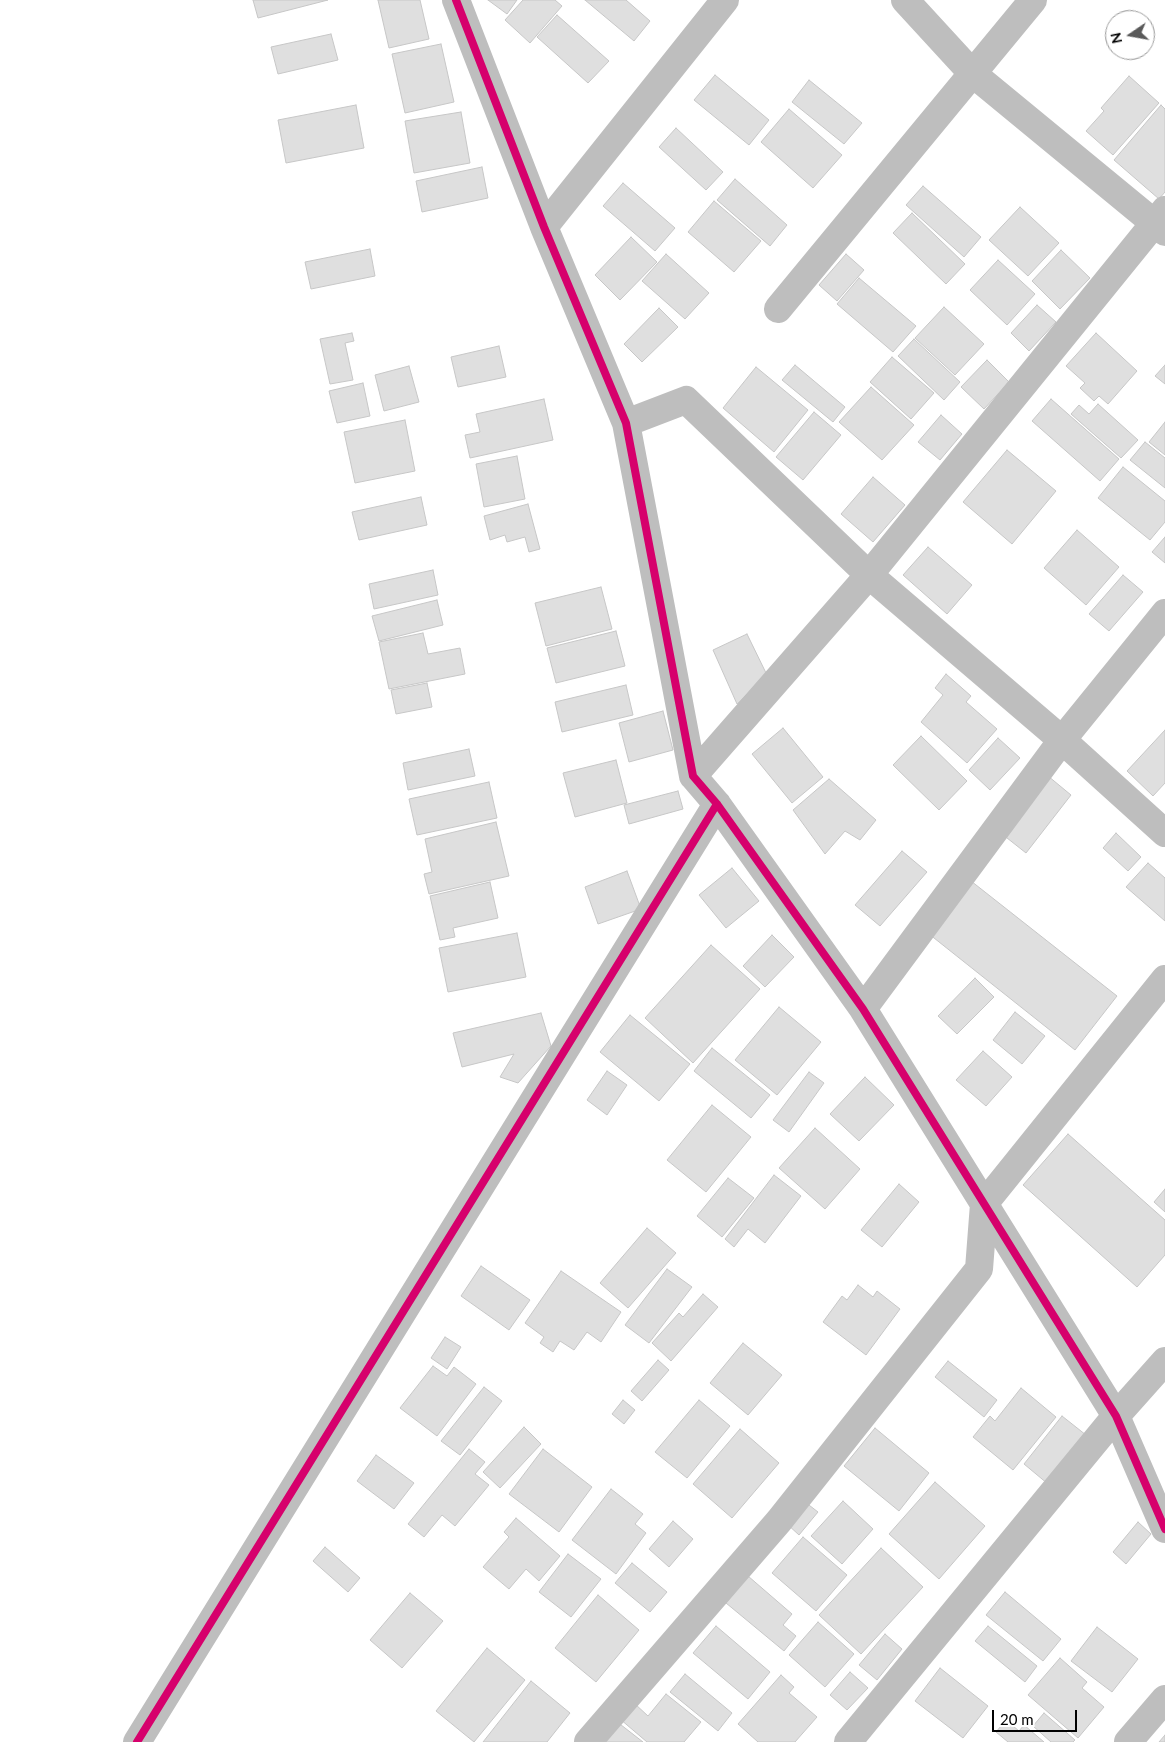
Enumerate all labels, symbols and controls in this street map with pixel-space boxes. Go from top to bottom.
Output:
north arrow [1105,10,1155,60]
text: N [1106,31,1125,45]
scale bar [995,1700,1080,1732]
text: 20 m [1000,1710,1034,1728]

